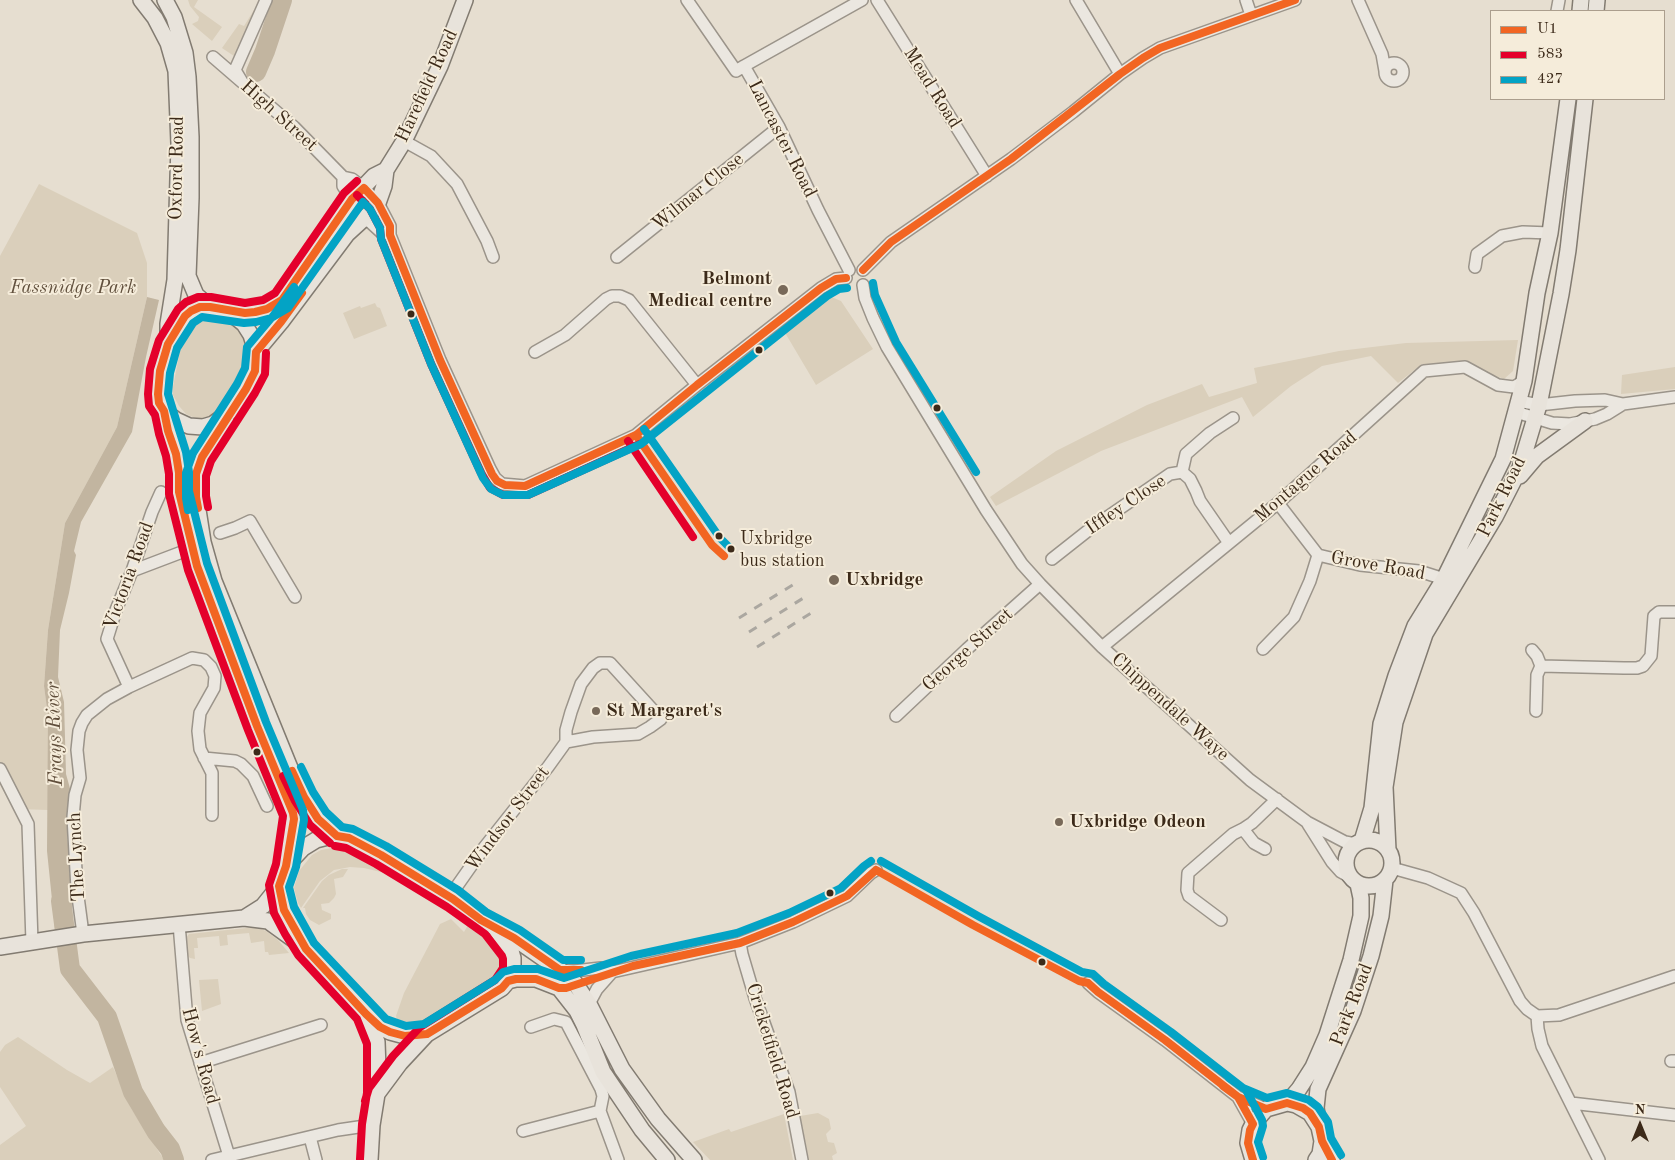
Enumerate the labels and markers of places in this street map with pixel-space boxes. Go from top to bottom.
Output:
place label: Belmont Medical centre [648,268,772,312]
marker: Belmont Medical centre [776,283,790,297]
unlabelled marker [406,309,416,319]
unlabelled marker [754,345,764,355]
unlabelled marker [932,403,942,413]
place label: Uxbridge bus station [740,528,824,570]
unlabelled marker [714,531,724,541]
marker: Uxbridge bus station [726,544,736,554]
place label: Uxbridge [845,569,924,591]
marker: Uxbridge [827,573,841,587]
place label: St Margaret's [606,700,722,722]
marker: St Margaret's [590,705,602,717]
unlabelled marker [252,747,262,757]
place label: Uxbridge Odeon [1069,811,1206,833]
marker: Uxbridge Odeon [1053,816,1065,828]
unlabelled marker [825,888,835,898]
unlabelled marker [1037,957,1047,967]

